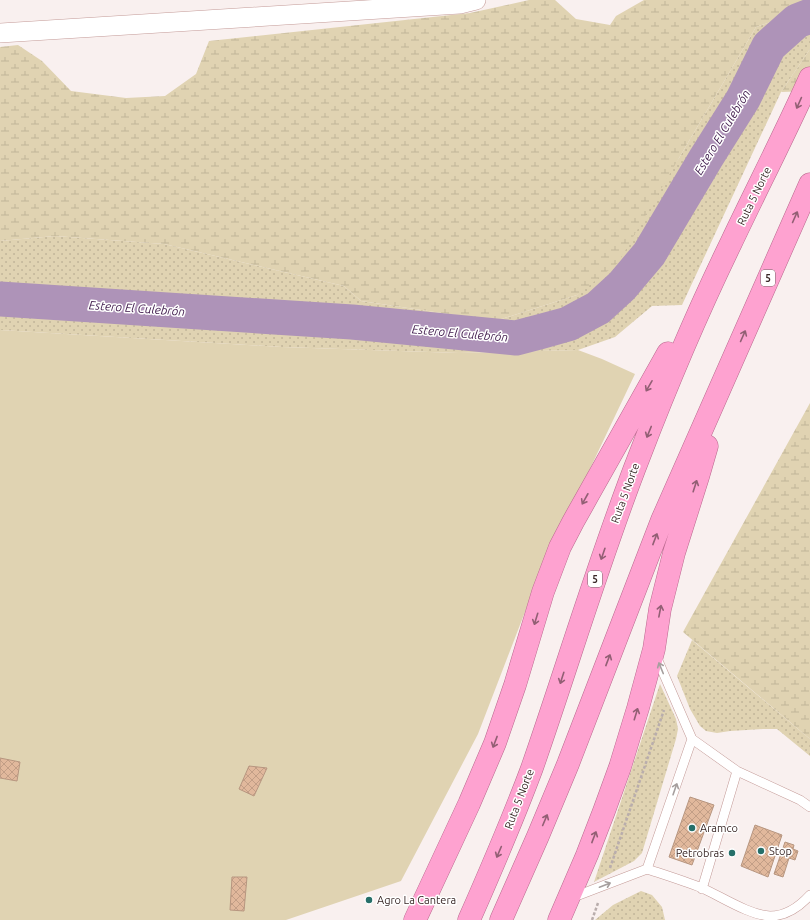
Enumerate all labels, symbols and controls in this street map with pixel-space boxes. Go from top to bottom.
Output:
water label: Estero El Culebrón [692,87,752,177]
one-way arrow [794,97,802,109]
street label: Ruta 5 Norte [735,165,773,227]
one-way arrow [792,212,799,224]
road number: 5 [761,270,775,286]
water label: Estero El Culebrón [88,298,186,318]
water label: Estero El Culebrón [411,322,509,344]
one-way arrow [740,331,747,343]
one-way arrow [645,380,653,392]
one-way arrow [644,426,652,438]
street label: Ruta 5 Norte [609,461,641,525]
one-way arrow [692,480,699,493]
one-way arrow [581,493,589,505]
one-way arrow [651,533,659,545]
one-way arrow [599,547,606,560]
road number: 5 [588,571,602,587]
one-way arrow [657,605,665,618]
one-way arrow [532,612,539,625]
one-way arrow [605,655,613,667]
one-way arrow [657,663,665,675]
one-way arrow [558,671,566,683]
one-way arrow [633,708,640,721]
one-way arrow [491,736,499,748]
street label: Ruta 5 Norte [502,767,536,831]
one-way arrow [672,782,679,795]
one-way arrow [541,815,549,827]
place label: Aramco [700,822,738,834]
marker: Aramco [687,823,697,833]
one-way arrow [590,832,598,844]
place label: Stop [769,845,792,857]
one-way arrow [494,846,502,858]
marker: Stop [756,846,766,856]
place label: Petrobras [676,847,724,859]
marker: Petrobras [727,848,737,858]
one-way arrow [598,881,610,889]
place label: Agro La Cantera [377,894,456,906]
marker: Agro La Cantera [364,895,374,905]

